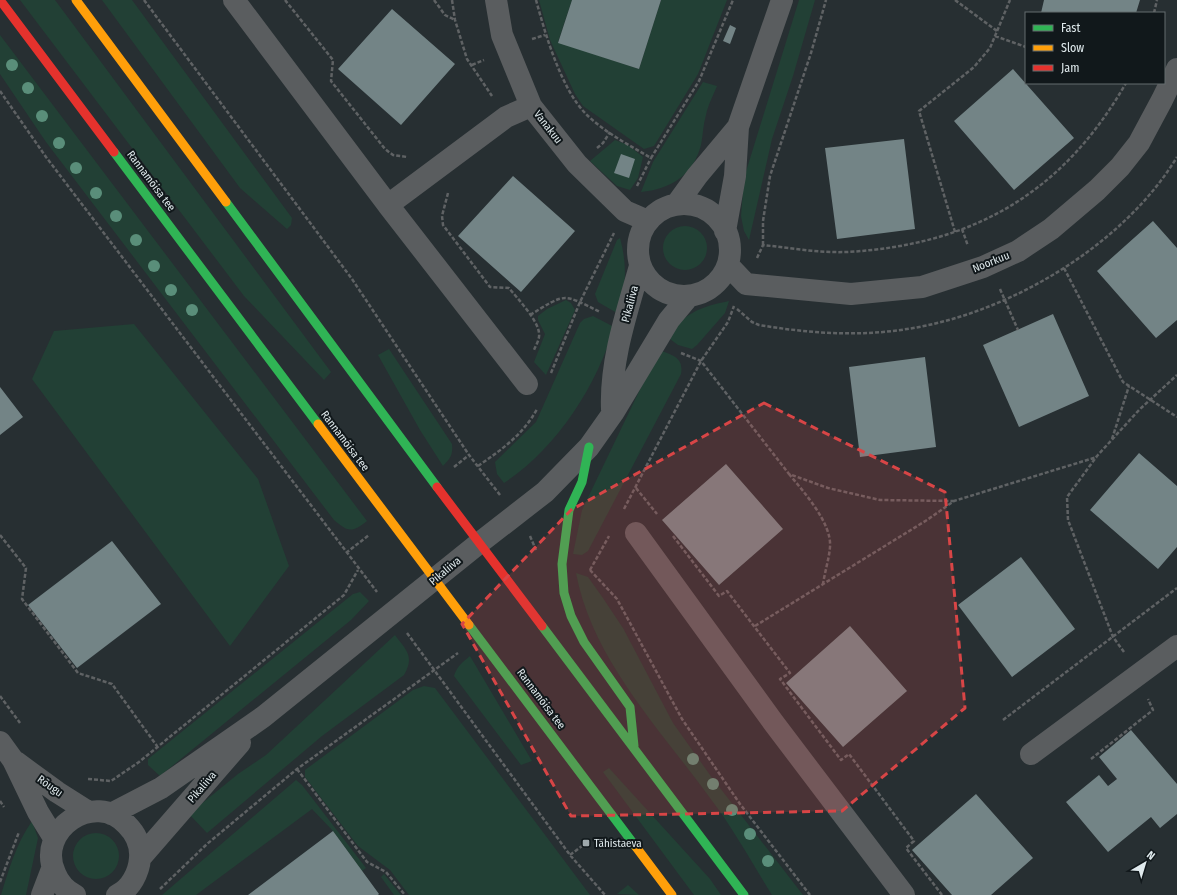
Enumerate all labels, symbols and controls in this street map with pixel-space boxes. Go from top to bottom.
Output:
legend [1025,12,1165,84]
text: Fast [1061,21,1080,35]
text: Slow [1061,41,1084,55]
text: Jam [1061,61,1079,75]
street label: Vanakuu [531,108,565,146]
street label: Rannamõisa tee [124,148,178,214]
street label: Noorkuu [971,249,1011,275]
street label: Pikaliiva [619,284,641,324]
street label: Rannamõisa tee [318,408,372,474]
street label: Pikaliiva [427,554,463,588]
street label: Rannamõisa tee [514,666,568,732]
street label: Pikaliiva [185,769,219,805]
street label: Rõugu [35,773,65,799]
place label: Tähistaeva [594,837,642,850]
marker: Tähistaeva [581,838,591,848]
north arrow [1125,843,1165,883]
text: N [1144,848,1157,863]

